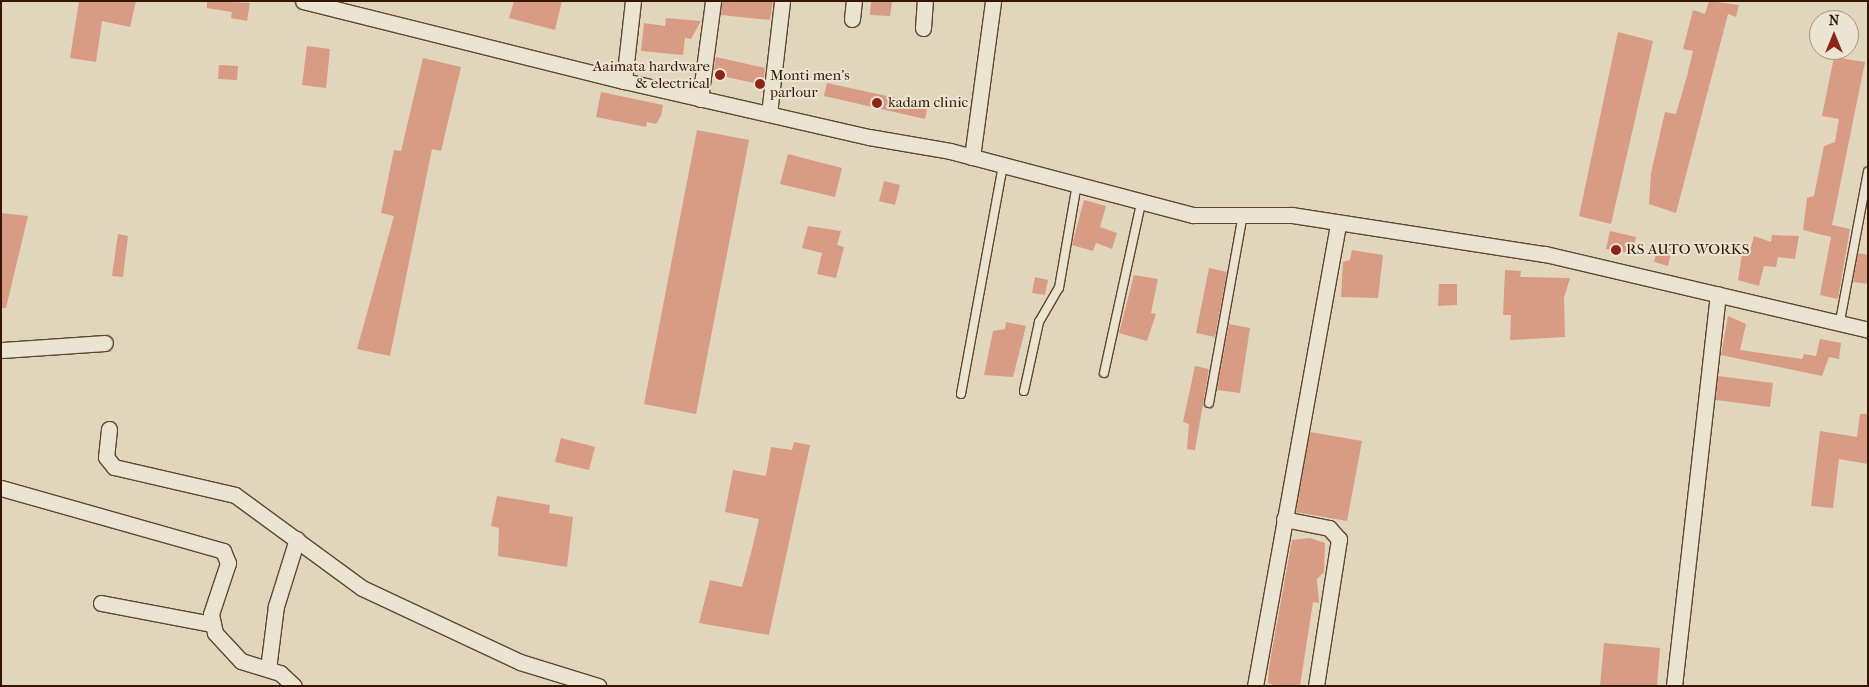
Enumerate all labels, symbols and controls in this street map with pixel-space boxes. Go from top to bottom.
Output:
north arrow [1809,10,1859,60]
text: N [1829,12,1839,29]
place label: Aaimata hardware & electrical [593,57,710,92]
place label: Monti men's parlour [770,66,850,101]
marker: Aaimata hardware & electrical [714,69,726,81]
marker: Monti men's parlour [754,78,766,90]
place label: kadam clinic [888,94,968,112]
marker: kadam clinic [870,96,884,110]
place label: RS AUTO WORKS [1626,241,1749,259]
marker: RS AUTO WORKS [1610,244,1622,256]

